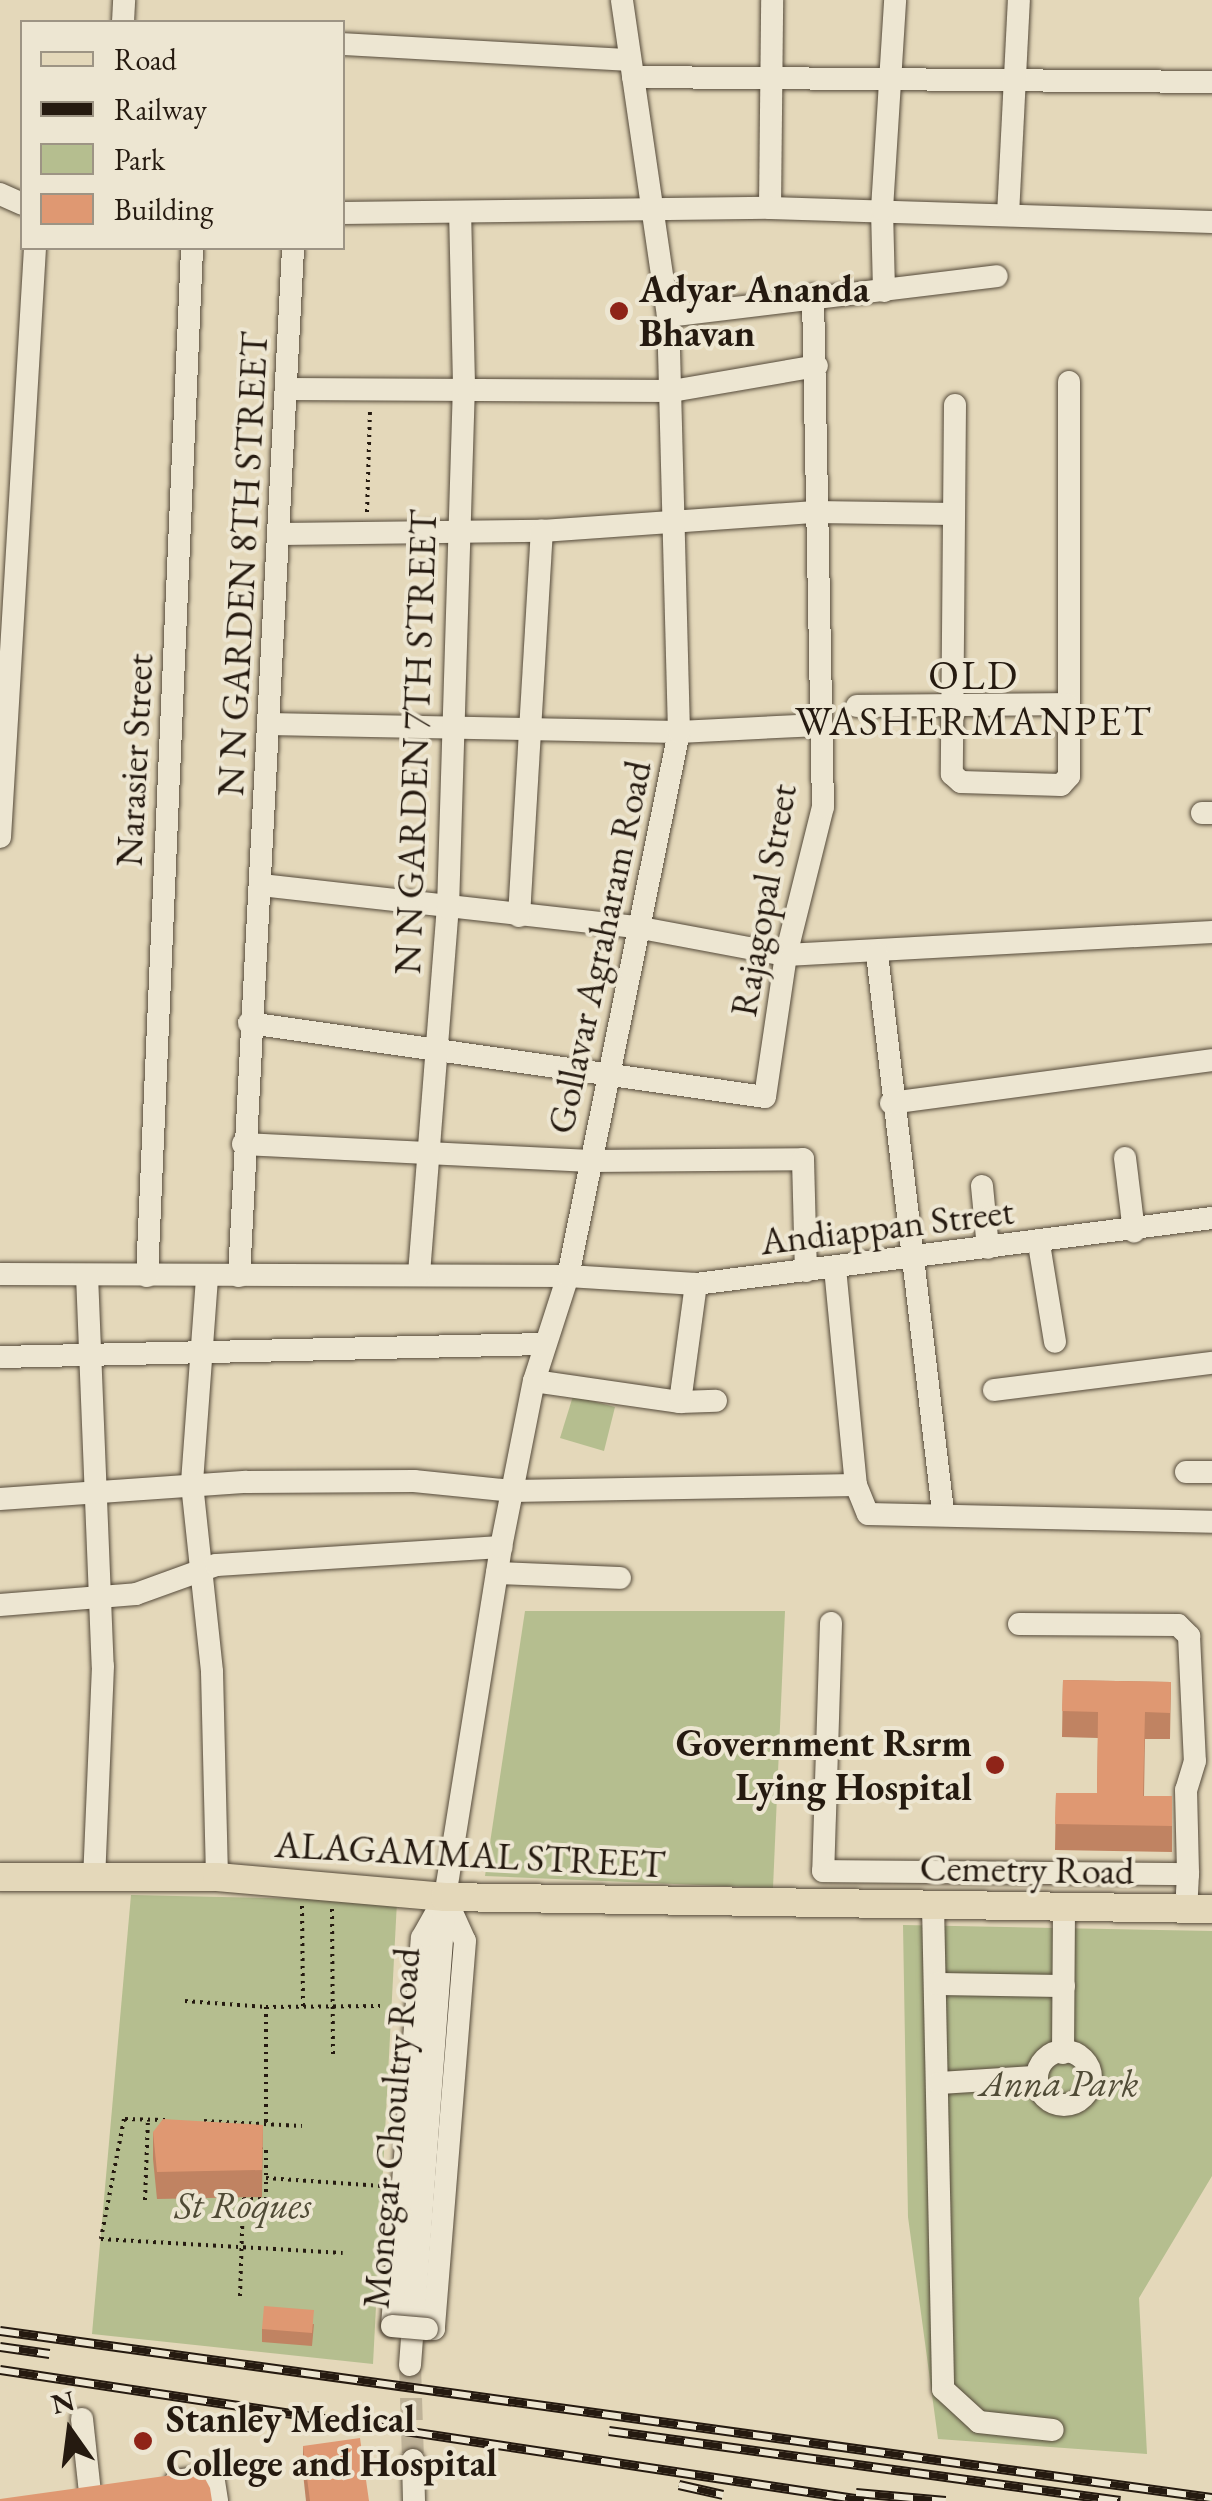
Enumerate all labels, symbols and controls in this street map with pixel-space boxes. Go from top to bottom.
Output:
legend [20,20,345,250]
text: Road [114,40,177,79]
text: Railway [114,90,207,129]
text: Park [114,140,165,179]
text: Building [114,190,213,229]
place label: Adyar Ananda Bhavan [639,266,870,356]
marker: Adyar Ananda Bhavan [608,300,630,322]
street label: N N GARDEN 8TH STREET [207,331,277,797]
street label: N N GARDEN 7TH STREET [384,509,446,975]
district label: OLD WASHERMANPET [795,651,1153,745]
street label: Narasier Street [106,652,162,868]
street label: Gollavar Agraharam Road [537,756,661,1138]
street label: Rajagopal Street [720,780,806,1020]
street label: Andiappan Street [758,1188,1016,1264]
place label: Government Rsrm Lying Hospital [676,1720,972,1810]
marker: Government Rsrm Lying Hospital [982,1752,1008,1778]
street label: ALAGAMMAL STREET [274,1821,666,1887]
street label: Cemetry Road [919,1844,1135,1894]
street label: Monegar Choultry Road [353,1946,429,2310]
park label: Anna Park [979,2060,1139,2106]
park label: St Roques [175,2182,311,2228]
north arrow [20,2381,120,2481]
text: N [47,2382,78,2422]
place label: Stanley Medical College and Hospital [166,2396,497,2486]
marker: Stanley Medical College and Hospital [130,2428,156,2454]

